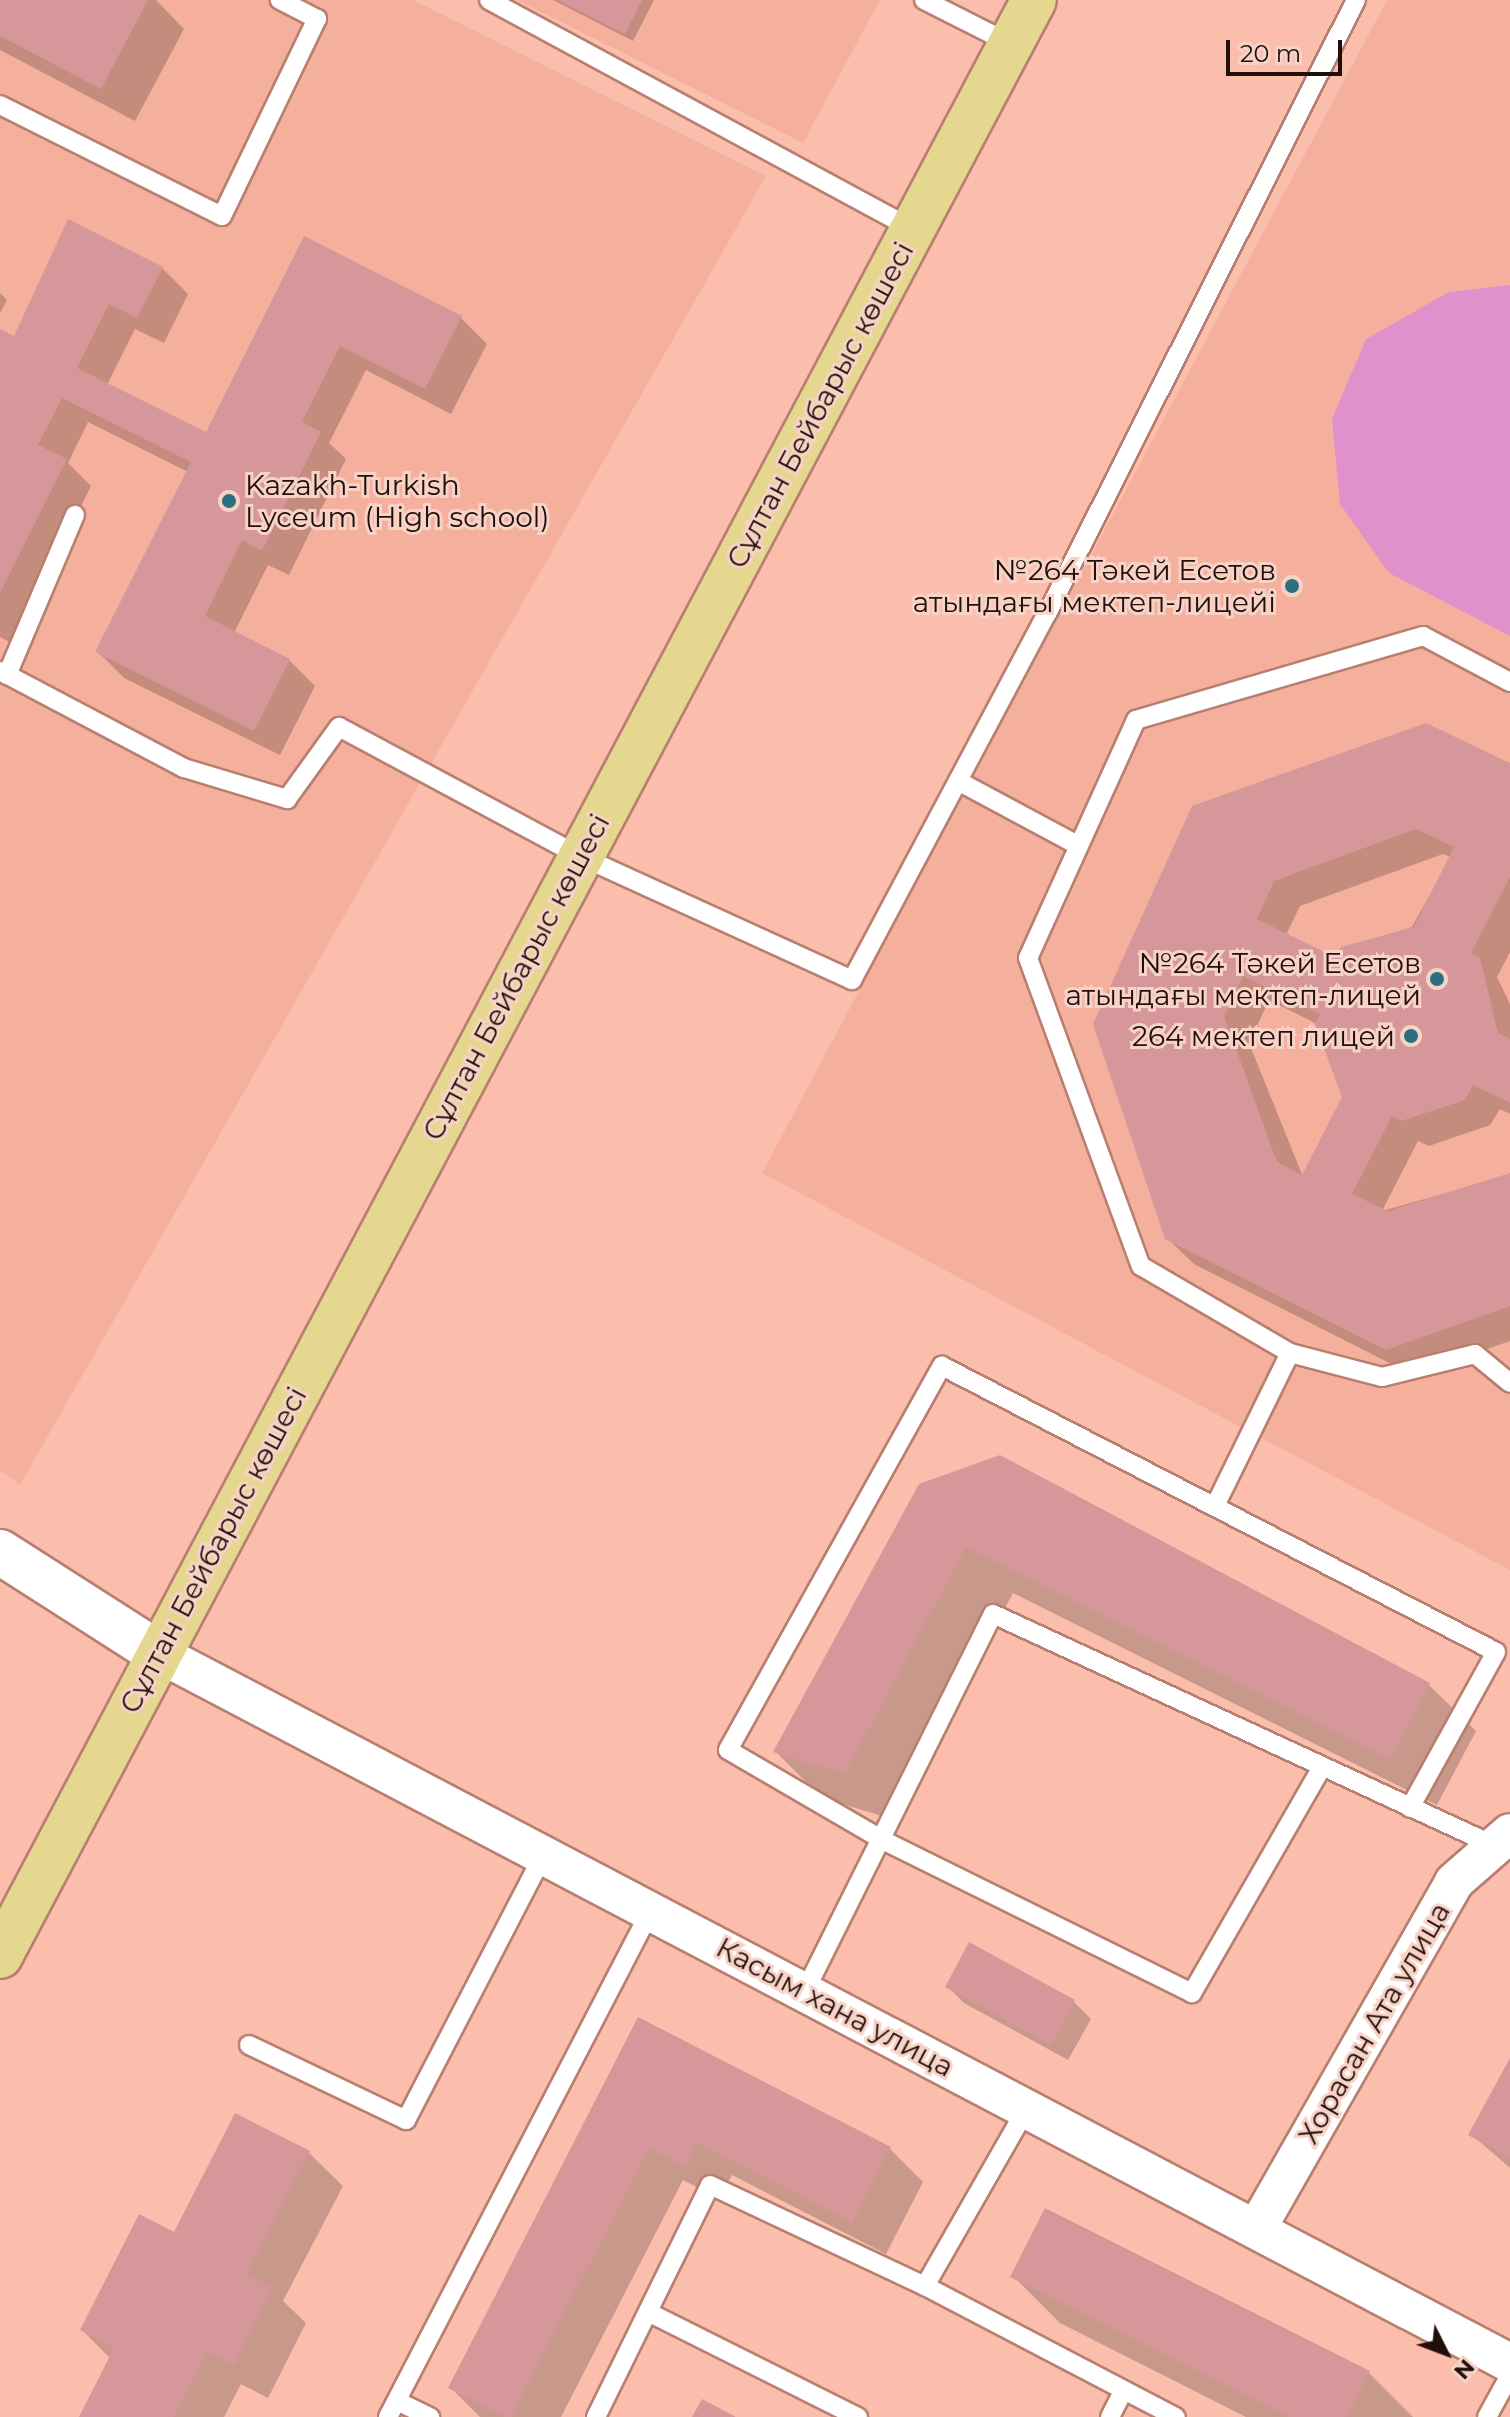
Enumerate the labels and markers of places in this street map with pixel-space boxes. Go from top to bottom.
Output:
place label: Kazakh-Turkish Lyceum (High school) [245,468,549,534]
marker: Kazakh-Turkish Lyceum (High school) [220,492,238,510]
place label: №264 Тәкей Есетов атындағы мектеп-лицейі [913,553,1276,619]
marker: №264 Тәкей Есетов атындағы мектеп-лицейі [1283,577,1301,595]
place label: №264 Тәкей Есетов атындағы мектеп-лицей [1065,946,1421,1012]
marker: №264 Тәкей Есетов атындағы мектеп-лицей [1428,970,1446,988]
place label: 264 мектеп лицей [1132,1019,1395,1053]
marker: 264 мектеп лицей [1402,1027,1420,1045]

